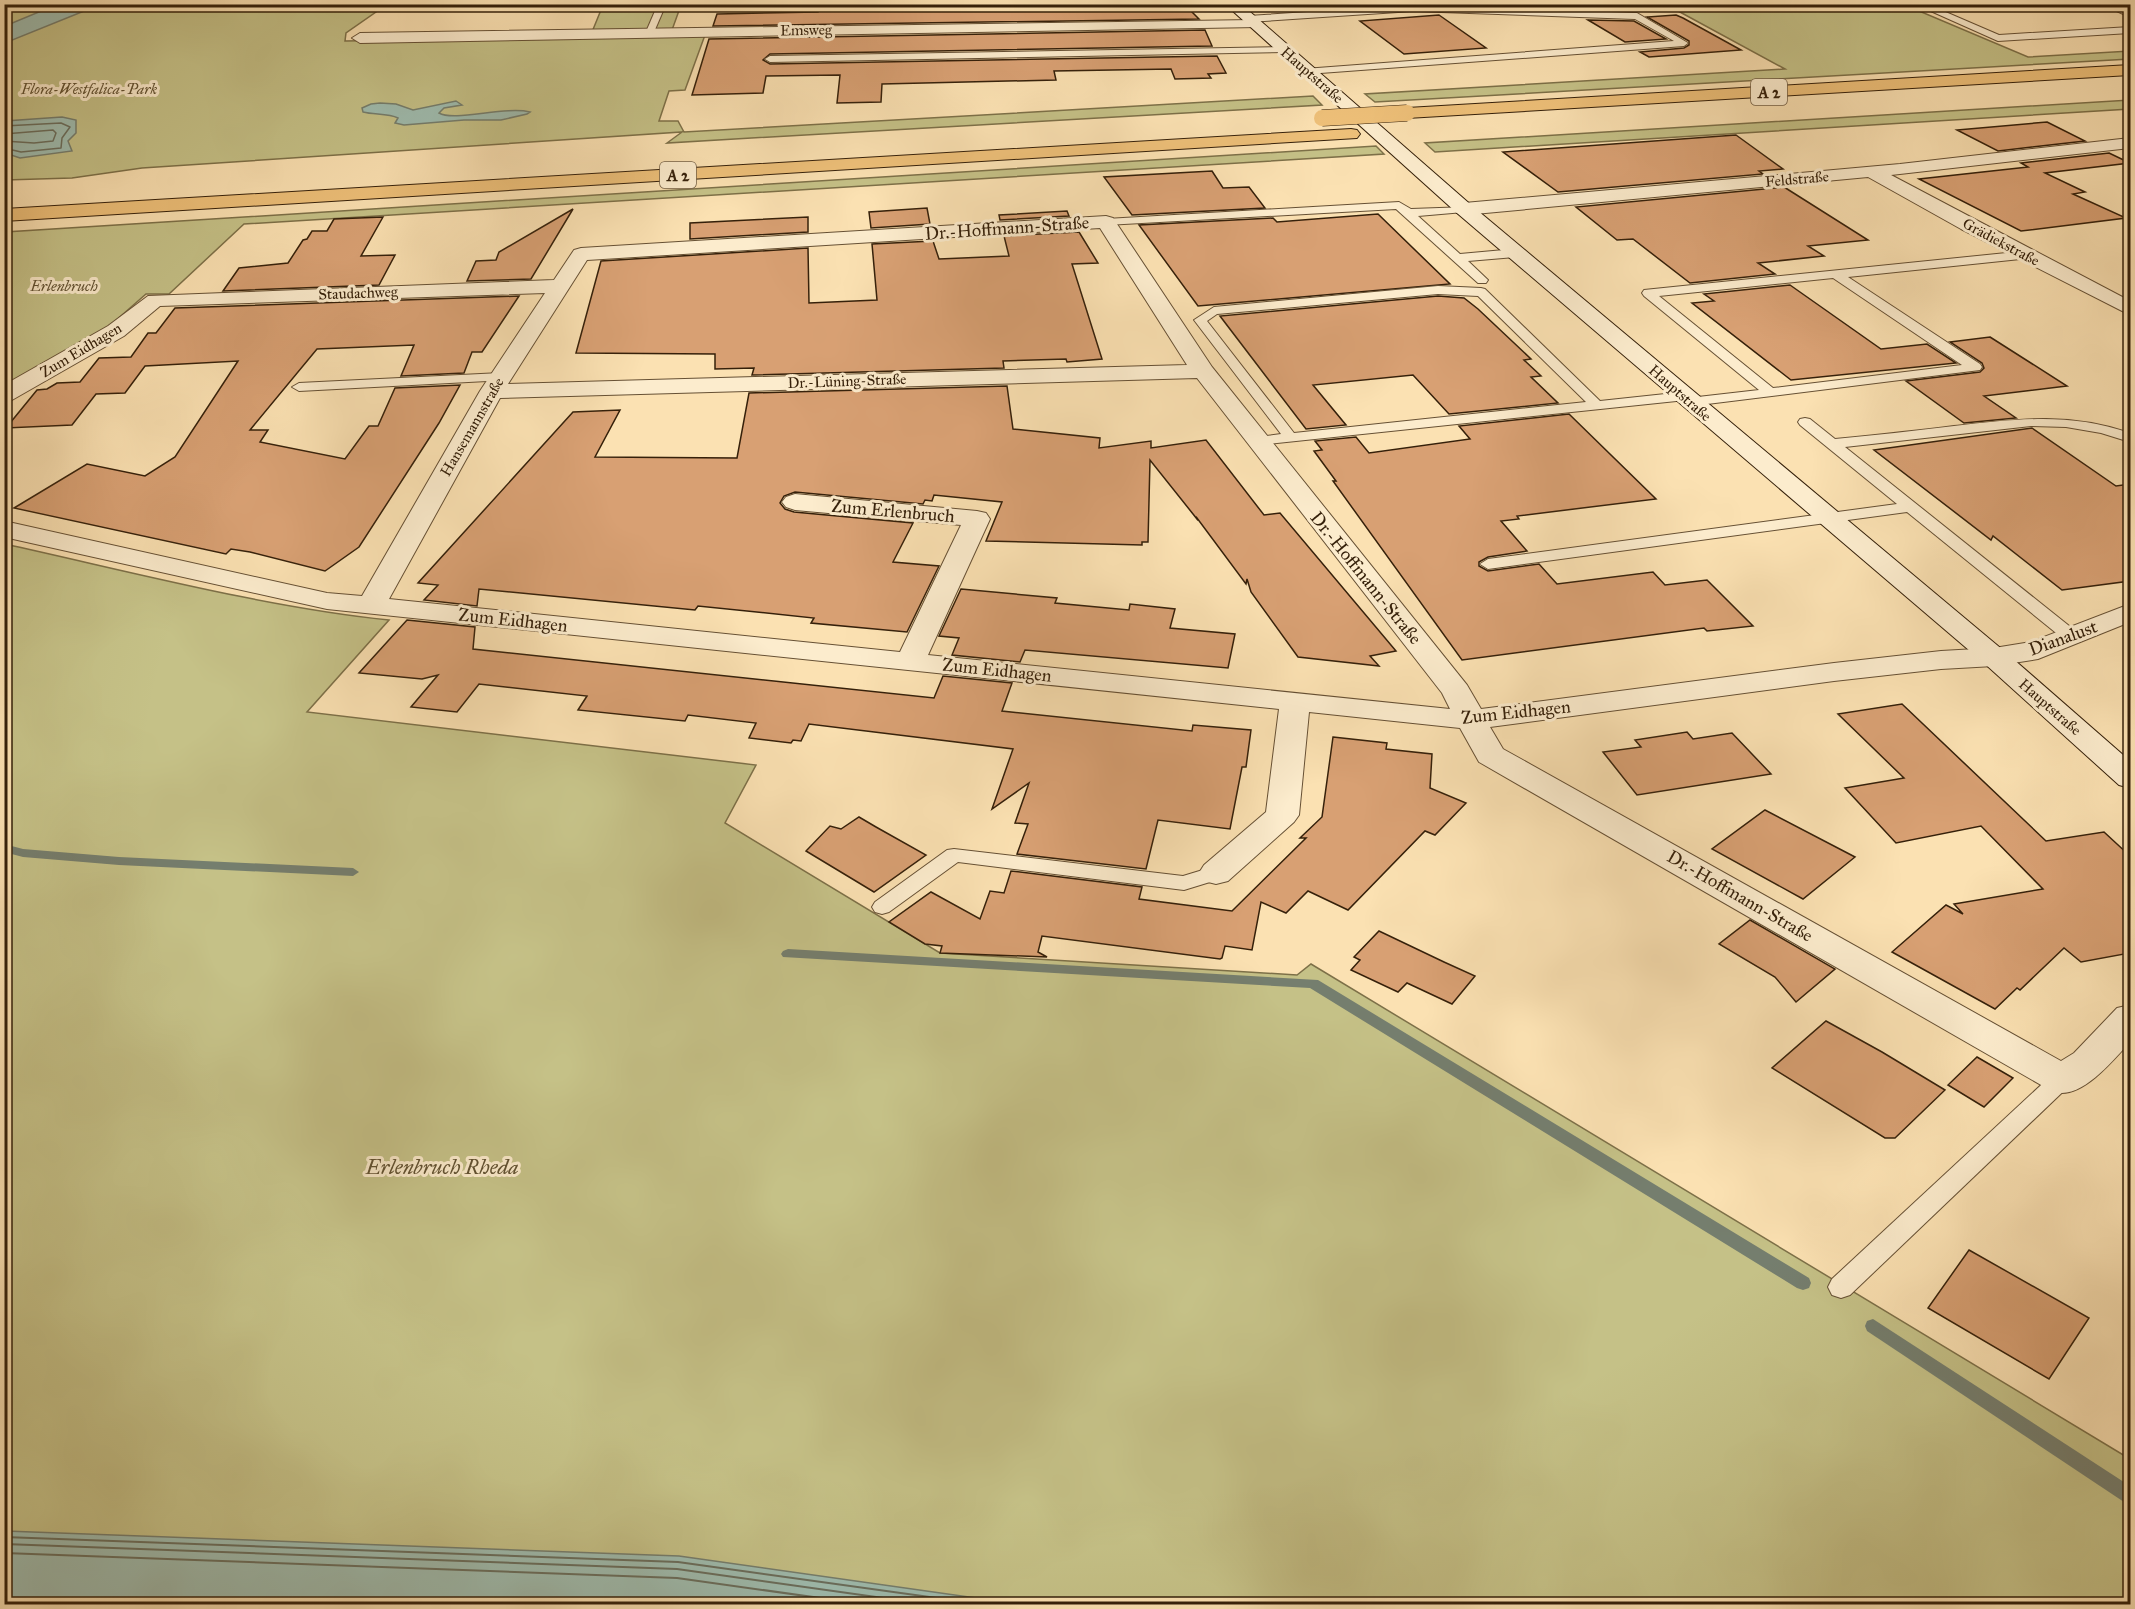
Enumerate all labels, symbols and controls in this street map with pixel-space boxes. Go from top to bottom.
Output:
street label: Emsweg [780,21,833,39]
street label: Hauptstraße [1277,43,1347,107]
road number: A 2 [1751,79,1787,105]
park label: Flora-Westfalica-Park [20,80,157,98]
road number: A 2 [660,162,696,188]
street label: Feldstraße [1764,167,1830,191]
street label: Dr.-Hoffmann-Straße [924,211,1090,245]
street label: Grädiekstraße [1959,214,2043,270]
park label: Erlenbruch [29,277,99,295]
street label: Staudachweg [318,283,399,303]
street label: Zum Eidhagen [37,319,125,381]
street label: Hauptstraße [1645,361,1715,425]
street label: Dr.-Lüning-Straße [787,370,907,392]
street label: Hansemannstraße [436,374,508,480]
street label: Zum Erlenbruch [830,495,956,527]
street label: Dr.-Hoffmann-Straße [1306,507,1426,649]
street label: Zum Eidhagen [457,603,569,638]
street label: Dianalust [2026,615,2101,661]
street label: Zum Eidhagen [941,653,1053,688]
street label: Hauptstraße [2015,675,2085,739]
street label: Zum Eidhagen [1460,695,1572,730]
street label: Dr.-Hoffmann-Straße [1663,845,1817,947]
park label: Erlenbruch Rheda [365,1154,518,1180]

